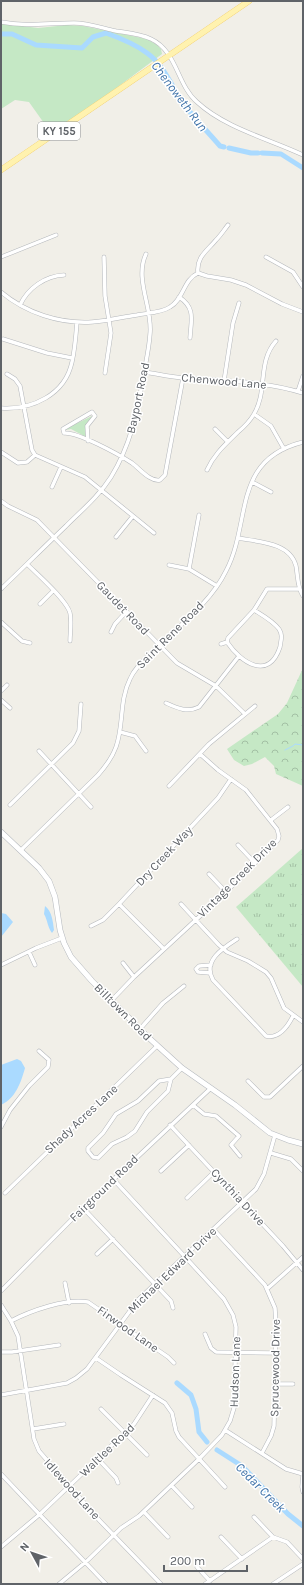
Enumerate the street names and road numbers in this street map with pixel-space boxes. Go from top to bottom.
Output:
road number: KY 155 [38,122,80,140]
street label: Bayport Road [124,361,152,435]
street label: Chenwood Lane [181,370,267,392]
street label: Gaudet Road [94,578,152,638]
street label: Saint Rene Road [133,598,207,672]
street label: Dry Creek Way [133,823,196,889]
street label: Vintage Creek Drive [195,836,279,920]
street label: Billtown Road [91,980,155,1044]
street label: Shady Acres Lane [41,1081,121,1157]
street label: Fairground Road [67,1152,141,1224]
street label: Cynthia Drive [208,1166,268,1228]
street label: Michael Edward Drive [125,1224,219,1316]
street label: Firwood Lane [95,1303,161,1355]
street label: Sprucewood Drive [267,1319,283,1417]
street label: Hudson Lane [227,1336,243,1408]
street label: Waltlee Road [77,1420,137,1480]
street label: Idlewood Lane [41,1456,103,1522]

